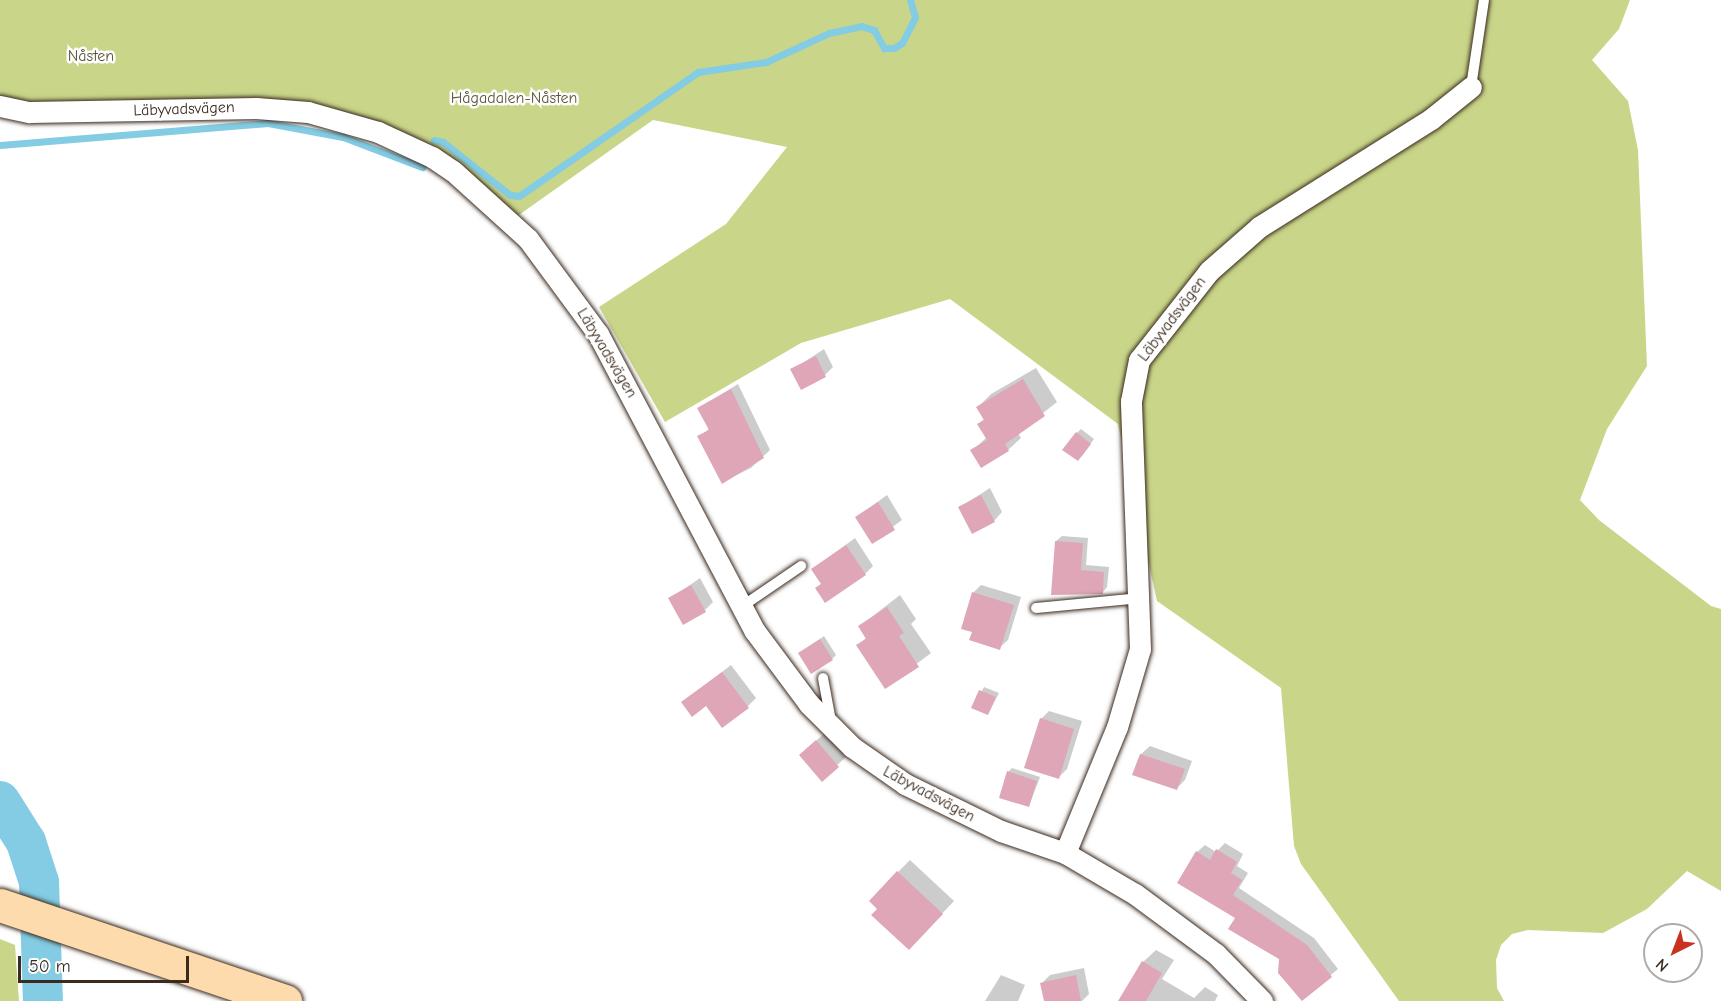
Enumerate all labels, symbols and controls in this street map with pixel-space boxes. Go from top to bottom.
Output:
park label: Nåsten [68,46,114,66]
park label: Hågadalen-Nåsten [451,88,577,108]
street label: Läbyvadsvägen [133,98,235,120]
street label: Läbyvadsvägen [1134,273,1210,365]
street label: Läbyvadsvägen [573,305,641,401]
street label: Läbyvadsvägen [880,762,978,826]
north arrow [1643,923,1703,983]
scale bar [21,944,192,982]
text: N [1652,955,1672,975]
text: 50 m [29,956,71,977]

